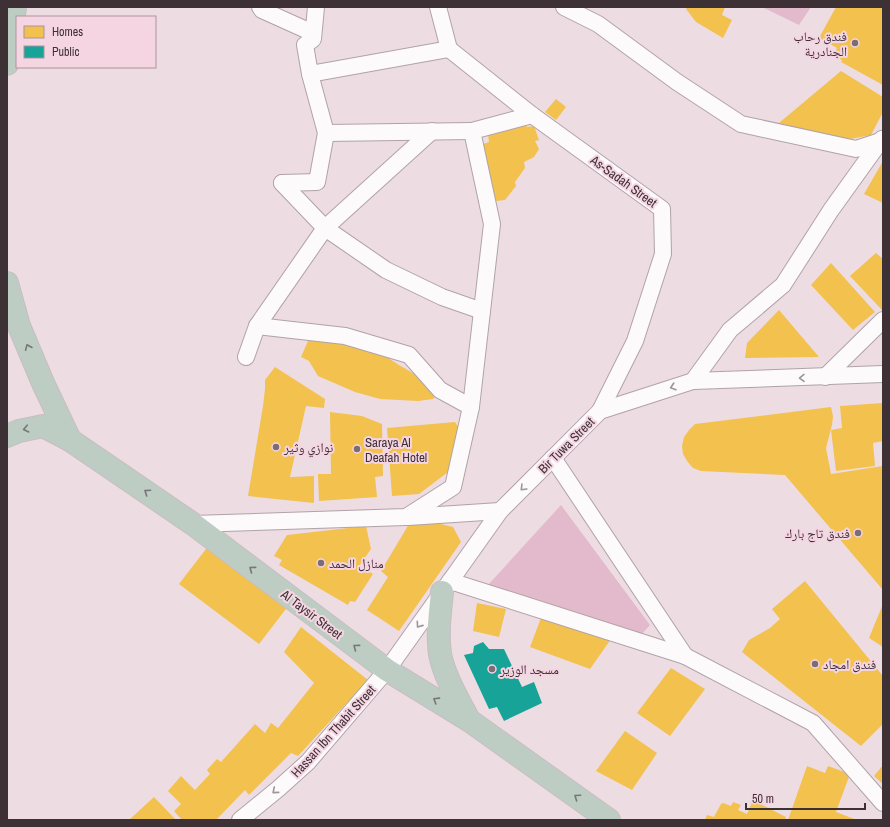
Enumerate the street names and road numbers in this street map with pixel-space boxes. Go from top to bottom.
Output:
street label: As-Sadah Street [586,151,660,211]
street label: Bir Tuwa Street [535,414,598,477]
street label: Al Taysir Street [277,585,346,643]
street label: Hassan Ibn Thabit Street [287,682,379,781]

